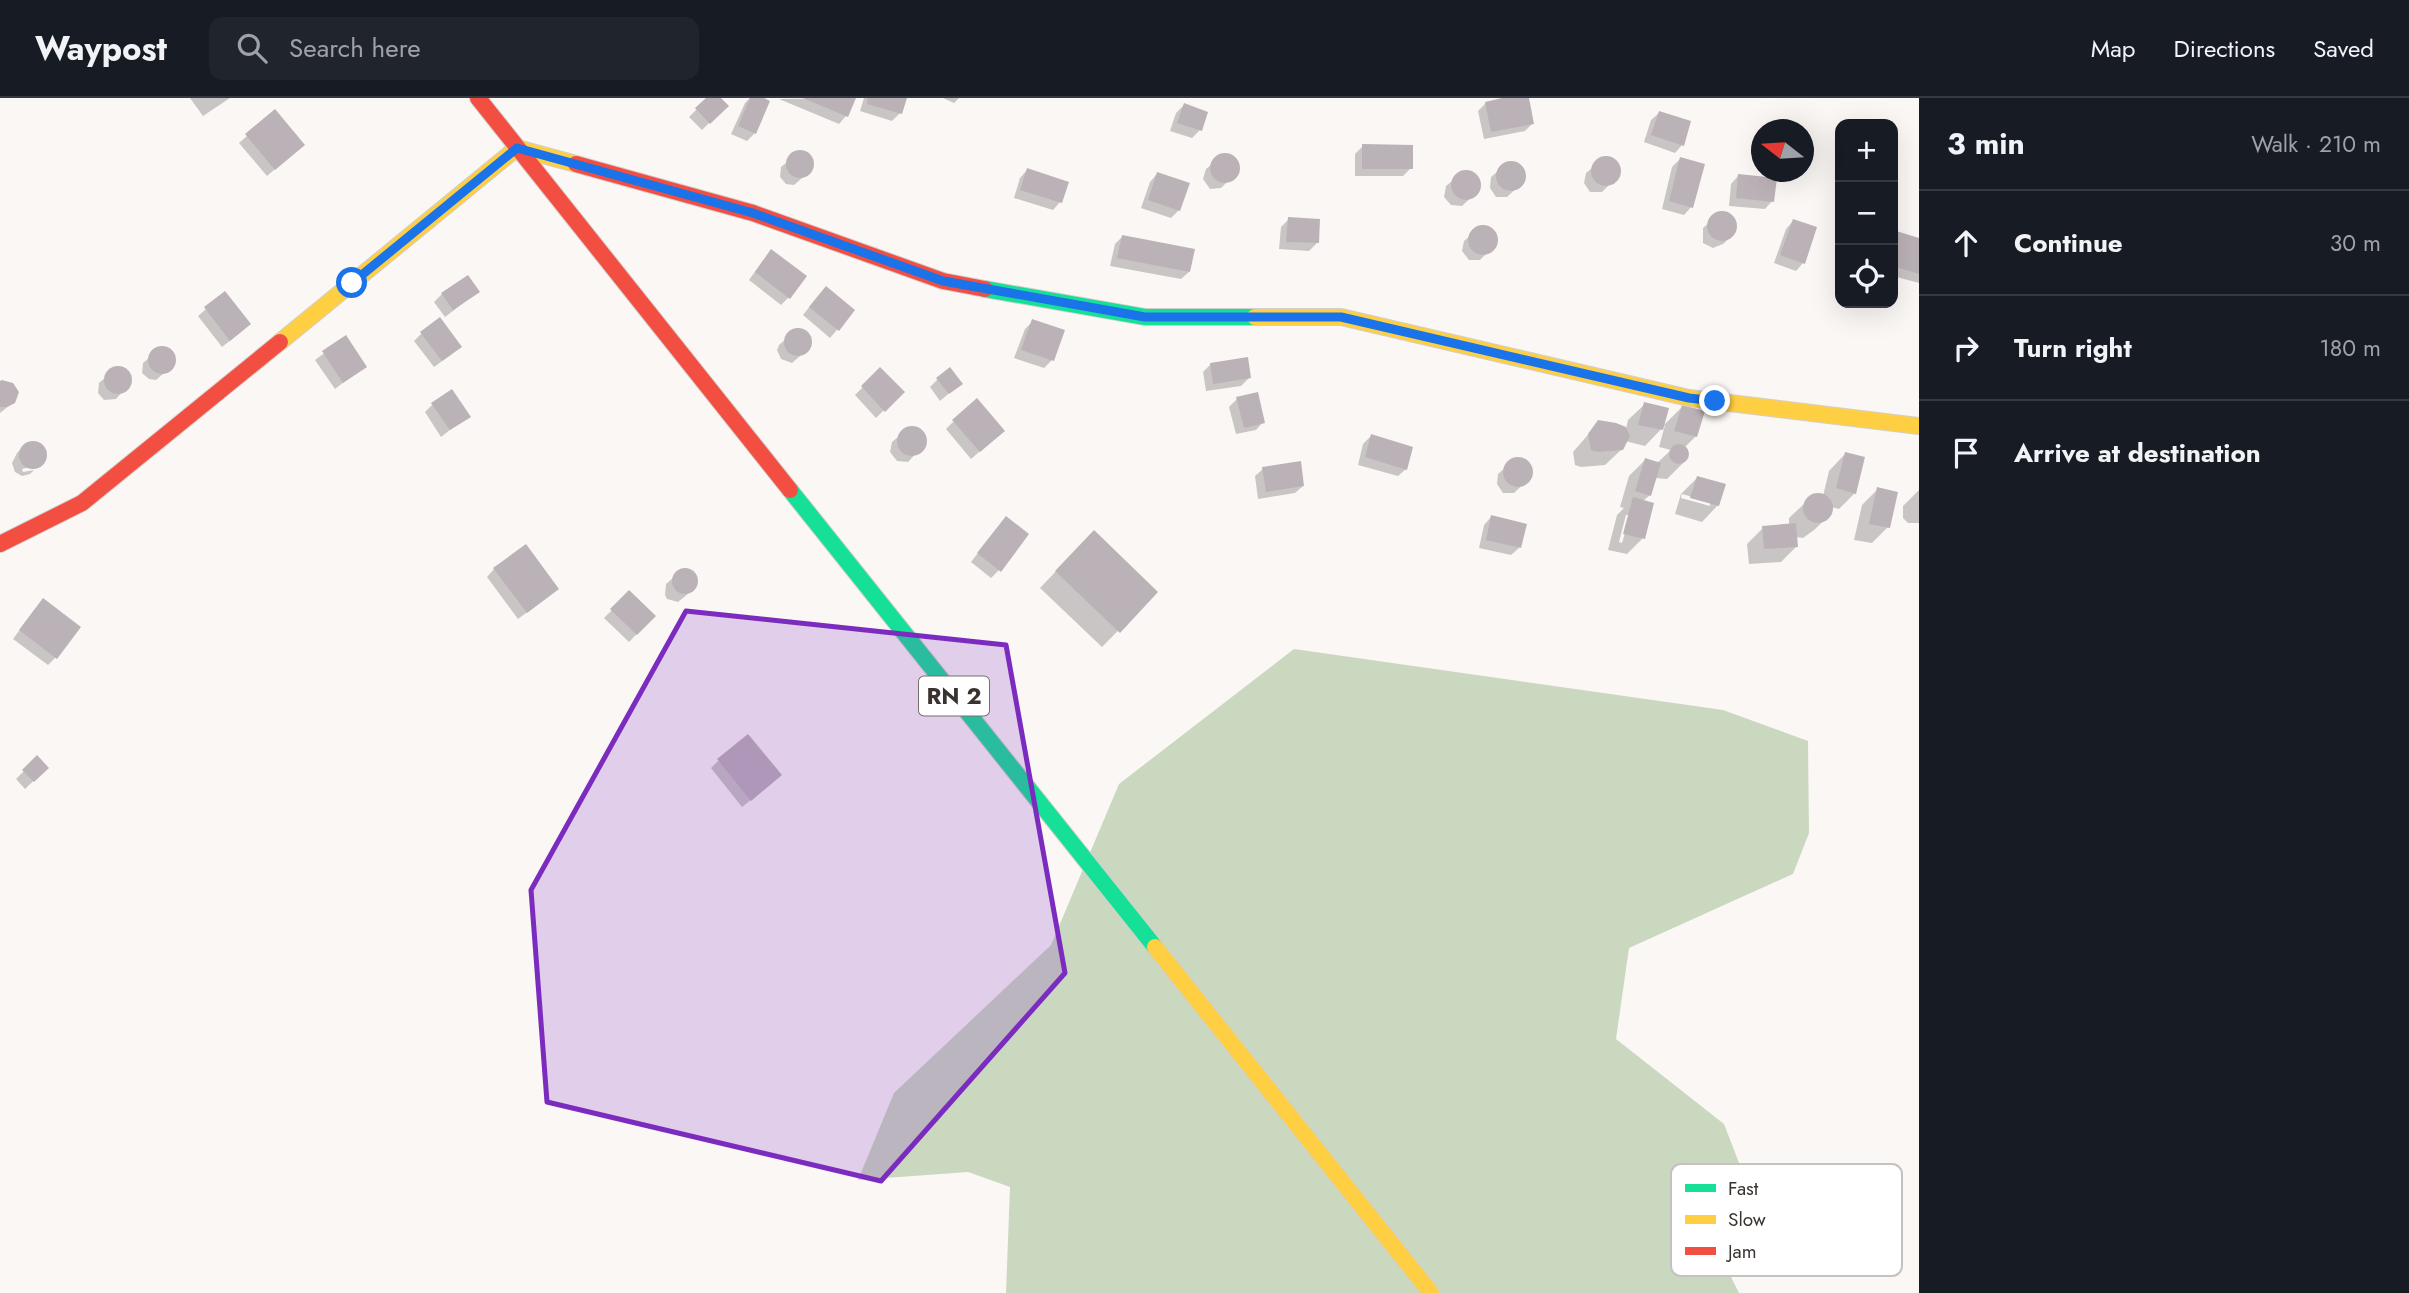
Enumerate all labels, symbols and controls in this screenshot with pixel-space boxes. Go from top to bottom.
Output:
search box [209,17,699,80]
text: Waypost [35,25,167,72]
icon: search [233,29,271,67]
text: Search here [289,29,421,67]
text: Map [2091,31,2136,66]
text: Directions [2174,31,2275,66]
text: Saved [2313,31,2374,66]
north arrow [1751,119,1814,182]
map controls [1835,119,1898,308]
button: + [1835,119,1898,182]
text: 3 min [1947,122,2025,165]
text: Walk · 210 m [2251,127,2381,161]
button: − [1835,182,1898,245]
icon: ahead [1947,224,1985,262]
text: Continue [2014,224,2123,262]
text: 30 m [2330,226,2381,260]
button: locate [1835,245,1898,308]
route start [336,267,367,298]
icon: right [1947,329,1985,367]
text: Turn right [2014,329,2132,367]
text: 180 m [2319,331,2381,365]
route end [1699,385,1730,416]
icon: arrive [1947,434,1985,472]
text: Arrive at destination [2014,434,2261,472]
road number: RN 2 [919,676,989,716]
legend [1671,1164,1902,1276]
text: Fast [1728,1175,1759,1202]
text: Slow [1728,1206,1766,1233]
text: Jam [1725,1238,1757,1265]

